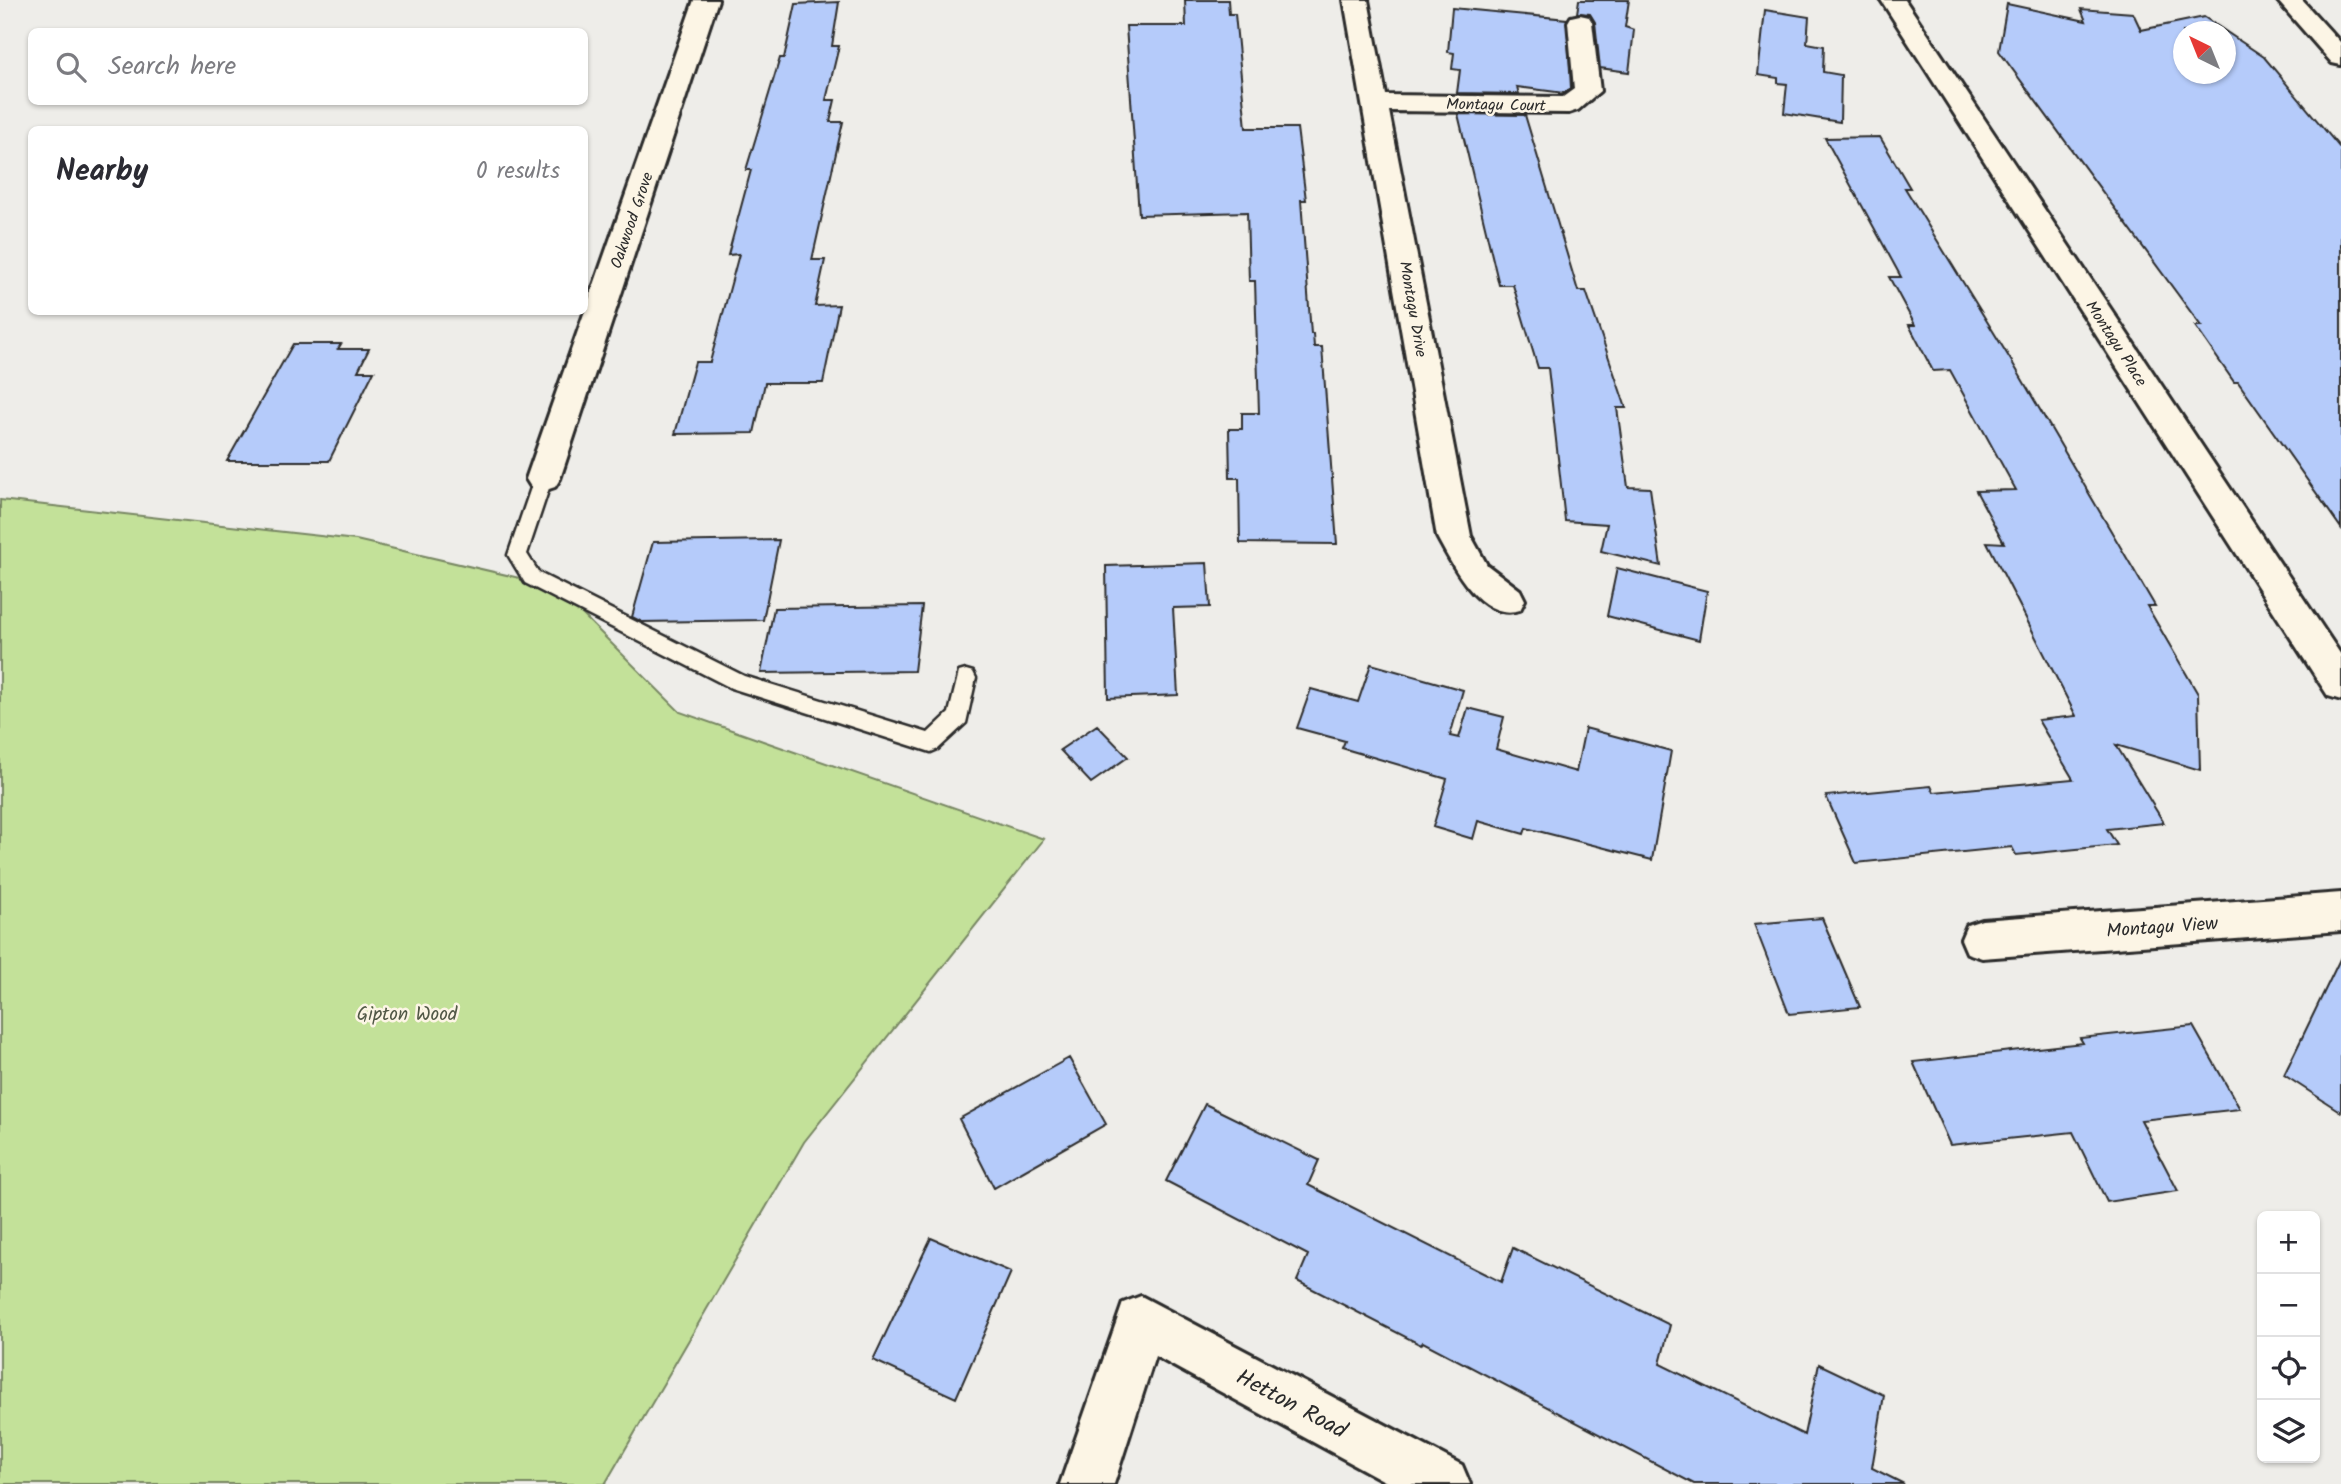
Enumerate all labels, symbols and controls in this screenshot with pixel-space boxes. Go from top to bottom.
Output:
north arrow [2173,21,2236,84]
search box [28,28,588,105]
text: Search here [108,46,236,88]
icon: search [52,48,90,86]
street label: Montagu Court [1446,92,1547,119]
text: Nearby [56,148,148,196]
text: 0 results [476,154,560,190]
street label: Oakwood Grove [604,169,661,272]
street label: Montagu Drive [1392,259,1433,359]
street label: Montagu Place [2079,296,2153,392]
street label: Montagu View [2105,909,2219,947]
park label: Gipton Wood [357,1000,458,1030]
map controls [2257,1211,2320,1463]
button: + [2257,1211,2320,1274]
button: − [2257,1274,2320,1337]
button: locate [2257,1337,2320,1400]
street label: Hetton Road [1229,1360,1354,1449]
button: layers [2257,1400,2320,1463]

